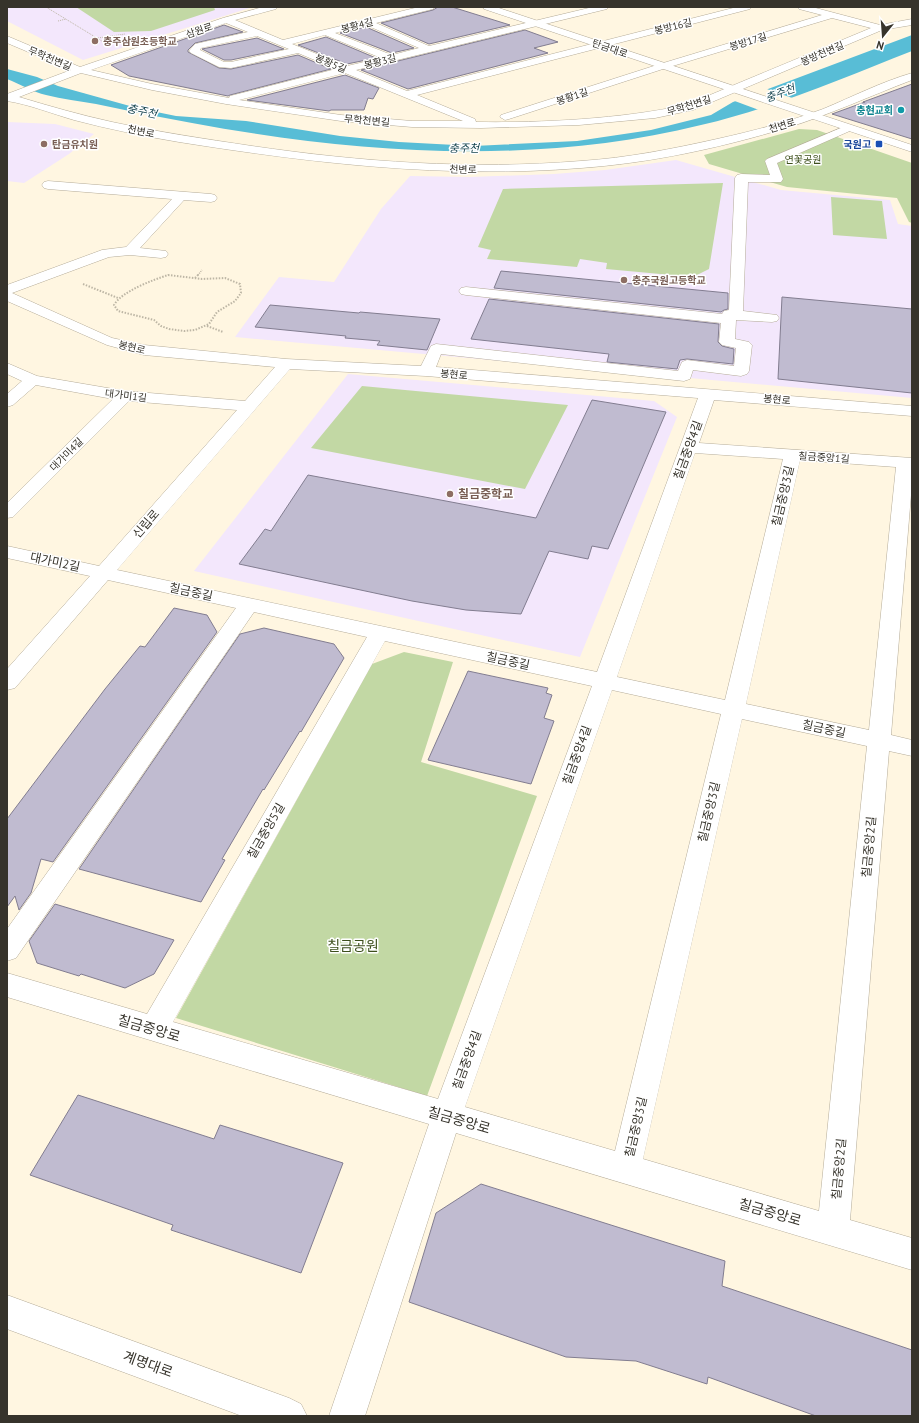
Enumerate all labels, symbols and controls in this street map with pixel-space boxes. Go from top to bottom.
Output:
street label: 봉황4길 [340,15,375,36]
street label: 봉방16길 [653,16,693,37]
north arrow [863,16,903,56]
street label: 삼원로 [184,20,214,41]
street label: 봉방17길 [728,30,768,53]
place label: 충주삼원초등학교 [103,35,177,48]
marker: 충주삼원초등학교 [90,36,100,46]
street label: 탄금대로 [590,36,629,61]
street label: 봉방천변길 [798,38,846,68]
text: N [875,38,886,53]
street label: 무학천변길 [26,43,74,73]
street label: 봉황5길 [313,51,349,76]
street label: 봉황3길 [363,51,398,72]
water label: 충주천 [763,80,798,105]
street label: 봉황1길 [554,85,590,108]
street label: 무학천변길 [665,93,713,118]
water label: 충주천 [126,101,160,121]
place label: 충현교회 [856,104,893,117]
marker: 충현교회 [896,105,906,115]
street label: 무학천변길 [343,112,390,129]
street label: 천변로 [767,115,797,136]
street label: 천변로 [126,122,156,141]
place label: 탄금유치원 [52,138,98,151]
place label: 국원고 [843,138,872,151]
marker: 탄금유치원 [39,139,49,149]
marker: 국원고 [874,139,884,149]
water label: 충주천 [449,141,481,155]
park label: 연꽃공원 [785,153,821,166]
street label: 천변로 [449,163,477,176]
place label: 충주국원고등학교 [632,274,706,287]
marker: 충주국원고등학교 [619,275,629,285]
street label: 봉현로 [117,338,147,357]
street label: 봉현로 [440,367,468,382]
street label: 대가미1길 [104,386,148,405]
street label: 봉현로 [763,392,791,407]
street label: 칠금중앙4길 [670,418,705,481]
street label: 대가미4길 [47,435,86,474]
street label: 칠금중앙1길 [798,449,850,466]
street label: 칠금중앙3길 [768,464,797,528]
place label: 칠금중학교 [458,486,513,501]
marker: 칠금중학교 [445,489,455,499]
street label: 신립로 [129,506,162,541]
street label: 대가미2길 [29,549,81,574]
street label: 칠금중길 [168,580,214,603]
street label: 칠금중길 [485,649,531,672]
street label: 칠금중길 [801,717,847,740]
street label: 칠금중앙4길 [559,723,594,786]
street label: 칠금중앙3길 [694,780,723,844]
street label: 칠금중앙5길 [244,800,287,861]
street label: 칠금중앙2길 [858,816,879,878]
park label: 칠금공원 [327,937,379,955]
street label: 칠금중앙로 [116,1010,183,1046]
street label: 칠금중앙4길 [449,1028,484,1091]
street label: 칠금중앙3길 [621,1095,650,1159]
street label: 칠금중앙로 [426,1102,493,1138]
street label: 칠금중앙2길 [828,1138,849,1200]
street label: 칠금중앙로 [737,1194,804,1230]
street label: 계명대로 [121,1347,175,1381]

